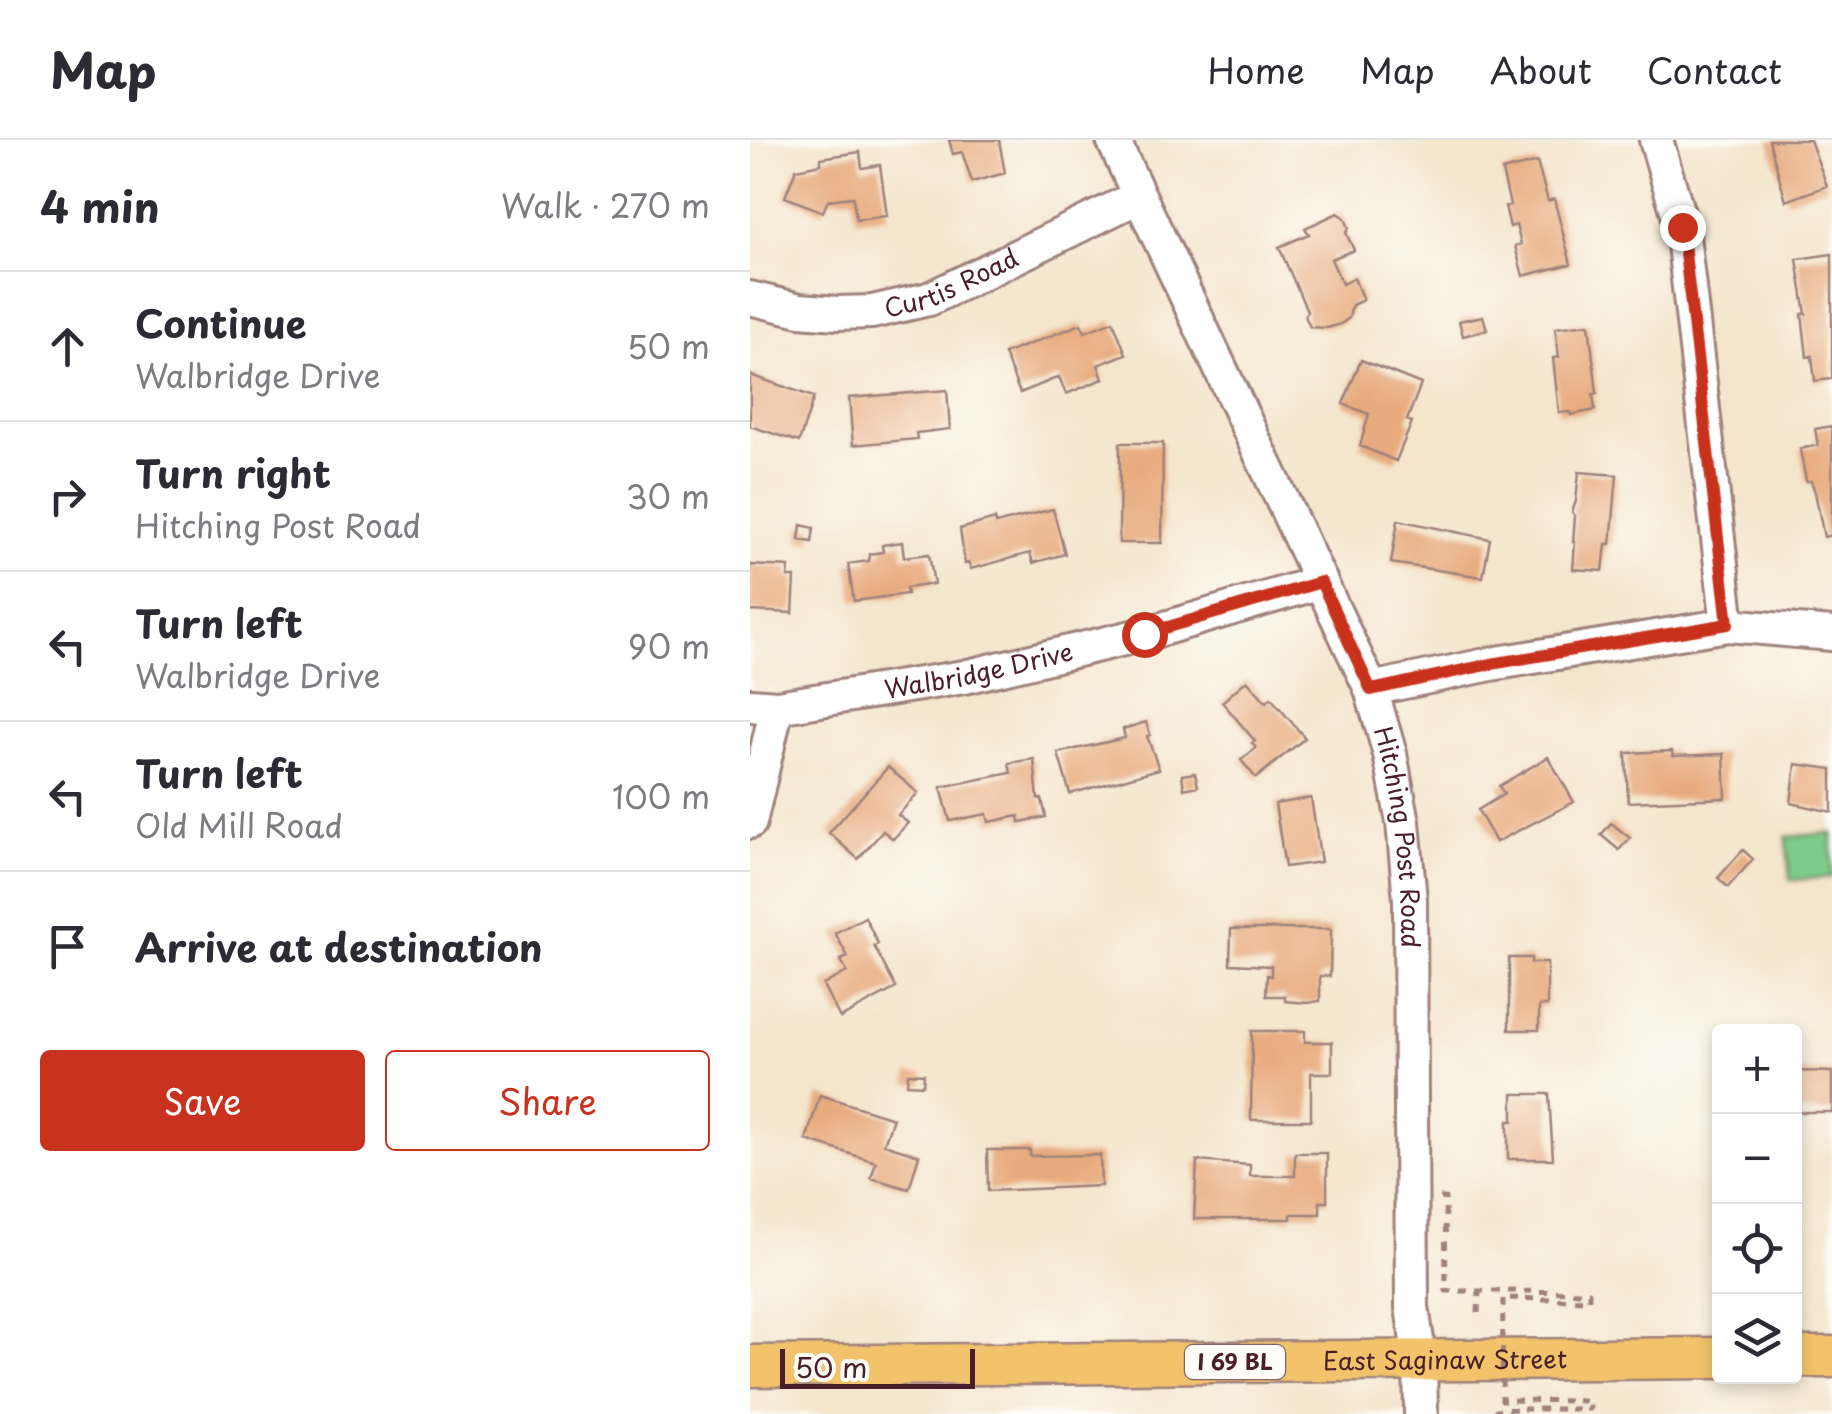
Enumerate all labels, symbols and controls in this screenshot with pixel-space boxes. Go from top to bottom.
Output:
text: Map [50,33,156,105]
text: Home [1208,43,1305,96]
text: Map [1360,43,1435,96]
text: About [1490,43,1592,96]
text: Contact [1647,43,1782,96]
text: 4 min [40,174,160,237]
text: Walk · 270 m [501,181,710,229]
route end [1660,205,1706,251]
street label: Curtis Road [880,238,1024,327]
text: Continue [135,294,306,351]
icon: ahead [40,319,95,374]
text: 50 m [627,322,710,370]
text: Walbridge Drive [135,351,380,399]
text: Turn right [135,444,331,501]
icon: right [40,469,95,524]
text: 30 m [626,472,710,520]
text: Hitching Post Road [135,501,421,549]
text: Turn left [135,594,303,651]
route start [1122,612,1168,658]
icon: left [40,619,95,674]
text: 90 m [628,622,710,670]
street label: Walbridge Drive [881,632,1077,708]
text: Walbridge Drive [135,651,380,699]
street label: Hitching Post Road [1365,721,1430,948]
text: Turn left [135,744,303,801]
icon: left [40,769,95,824]
text: 100 m [612,772,710,820]
text: Old Mill Road [135,801,343,849]
text: Arrive at destination [135,918,543,975]
icon: arrive [40,919,95,974]
map controls [1712,1024,1802,1384]
button: + [1712,1024,1802,1114]
button: Save [40,1050,365,1151]
button: Share [385,1050,710,1151]
button: − [1712,1114,1802,1204]
button: locate [1712,1204,1802,1294]
button: layers [1712,1294,1802,1384]
street label: East Saginaw Street [1323,1339,1567,1379]
scale bar [780,1344,975,1388]
text: 50 m [795,1345,868,1388]
road number: I 69 BL [1185,1345,1285,1379]

